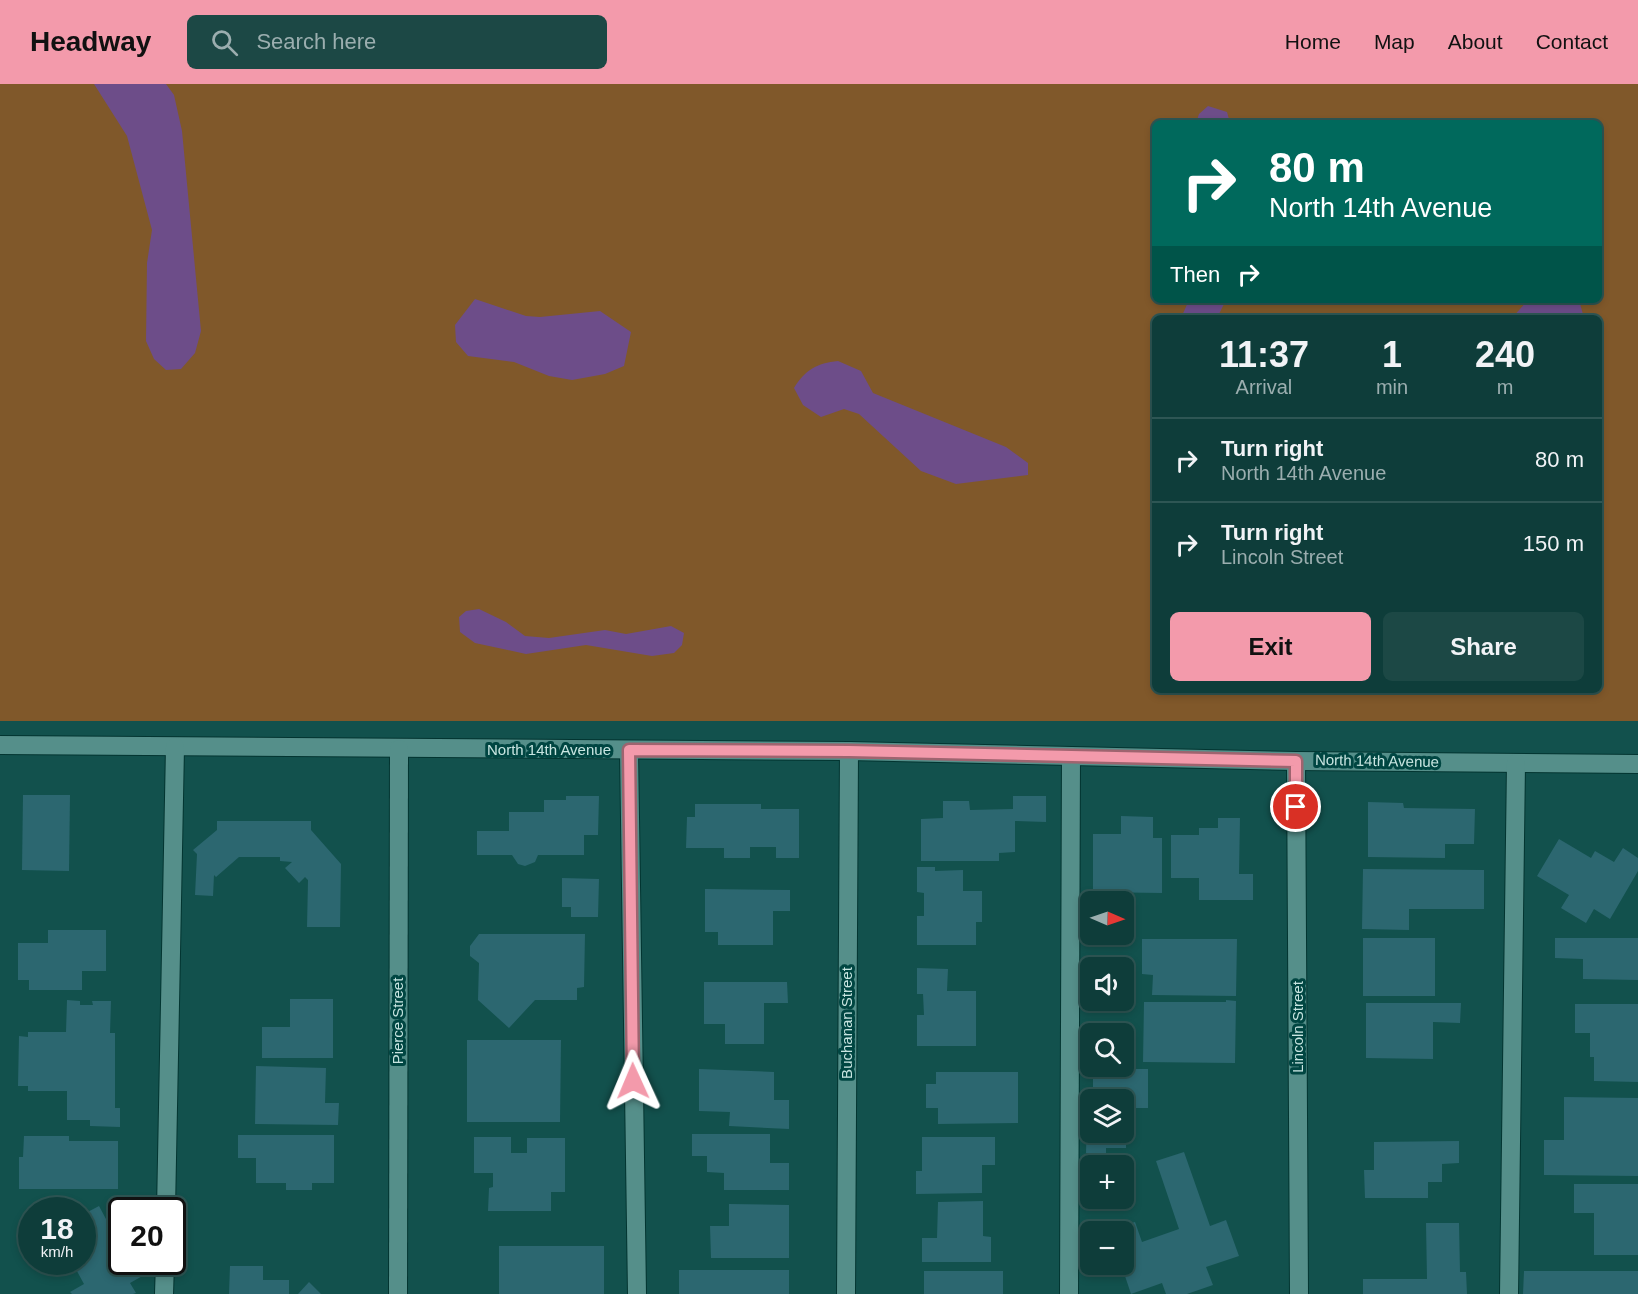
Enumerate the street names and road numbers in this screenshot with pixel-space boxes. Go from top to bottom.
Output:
street label: North 14th Avenue [487,741,611,758]
street label: North 14th Avenue [1315,751,1439,770]
street label: Buchanan Street [838,966,855,1079]
street label: Pierce Street [389,977,406,1064]
street label: Lincoln Street [1289,980,1306,1073]

